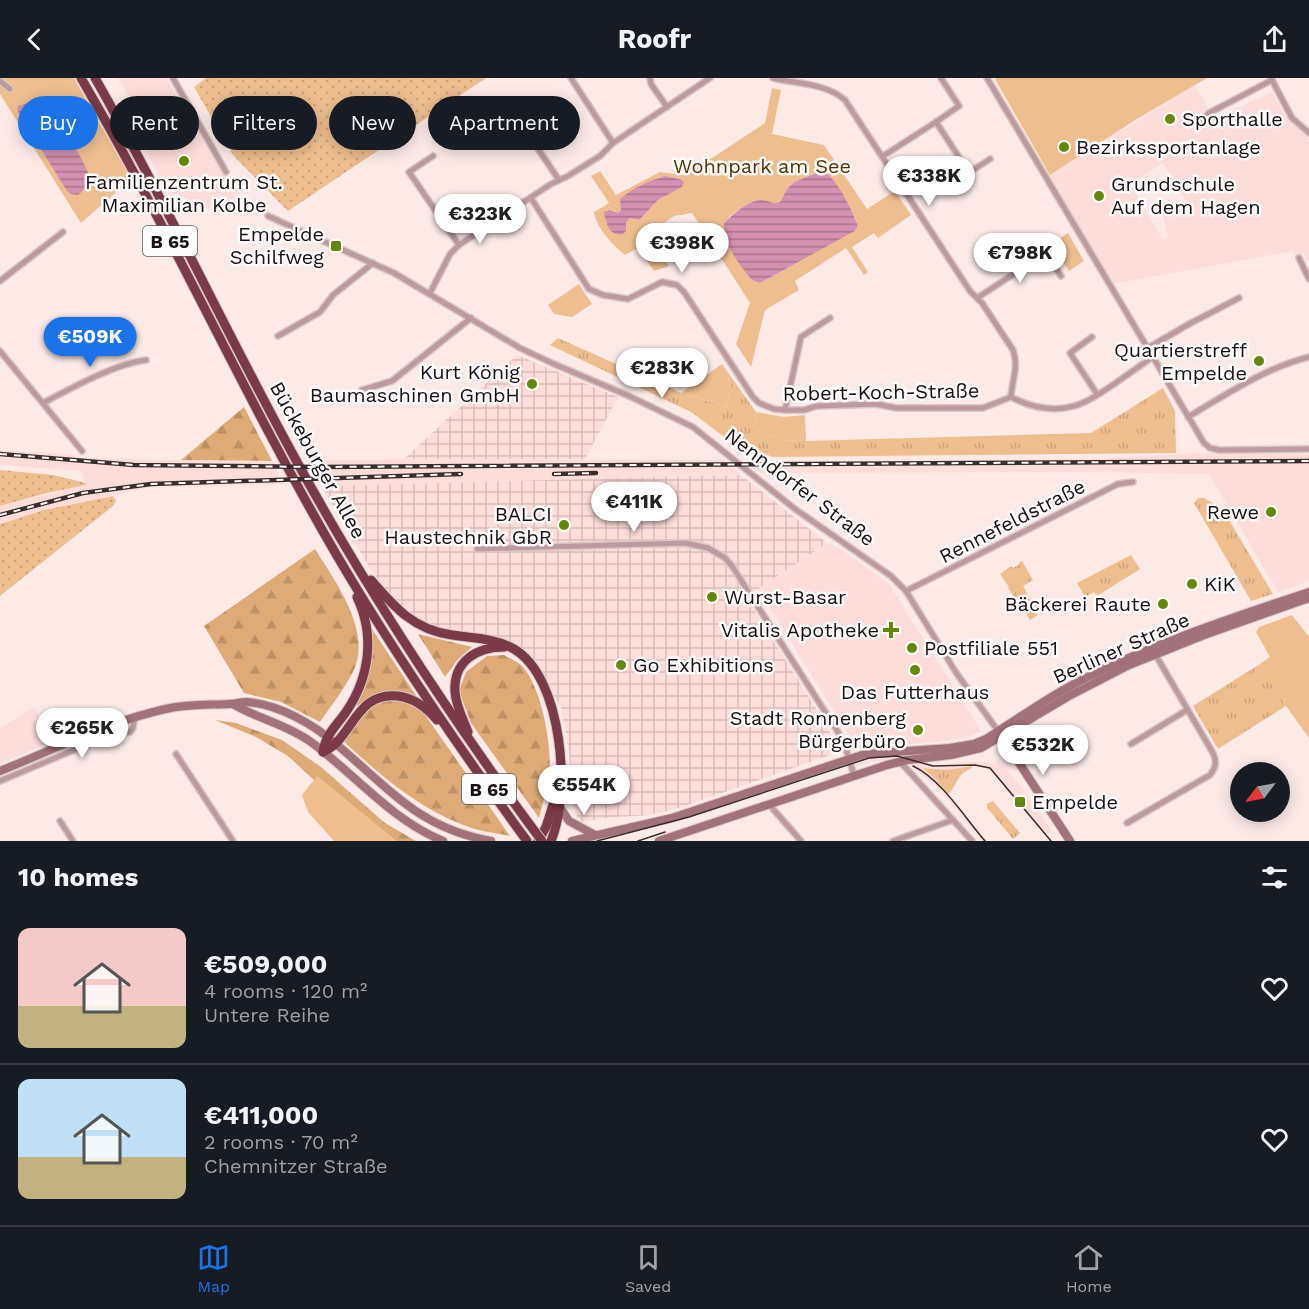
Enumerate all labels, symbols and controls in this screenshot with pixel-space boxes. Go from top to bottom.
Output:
icon: back [18,23,51,56]
text: Roofr [618,23,691,55]
icon: share [1258,23,1291,56]
chip: Buy [18,96,98,150]
chip: Rent [110,96,199,150]
chip: Filters [211,96,317,150]
chip: New [329,96,416,150]
chip: Apartment [428,96,580,150]
place label: Sporthalle [1182,107,1283,131]
marker: Sporthalle [1163,112,1177,126]
place label: Bezirkssportanlage [1076,135,1261,159]
marker: Bezirkssportanlage [1057,140,1071,154]
marker: Familienzentrum St. Maximilian Kolbe [177,154,191,168]
park label: Wohnpark am See [673,154,851,178]
pin: €338K [887,156,971,207]
text: €338K [897,163,961,187]
place label: Familienzentrum St. Maximilian Kolbe [85,170,283,217]
place label: Grundschule Auf dem Hagen [1111,172,1261,219]
marker: Grundschule Auf dem Hagen [1092,189,1106,203]
pin: €323K [438,194,522,245]
text: €323K [448,201,512,225]
place label: Empelde Schilfweg [230,222,324,269]
pin: €398K [640,223,724,274]
road number: B 65 [143,226,197,256]
text: €398K [650,230,714,254]
pin: €798K [978,233,1062,284]
marker: Empelde Schilfweg [329,239,343,253]
text: €798K [988,240,1052,264]
pin: €509K [48,317,132,368]
text: €509K [58,324,122,348]
place label: Quartierstreff Empelde [1114,338,1247,385]
pin: €283K [620,348,704,399]
marker: Quartierstreff Empelde [1252,354,1266,368]
text: €283K [630,355,694,379]
place label: Kurt König Baumaschinen GmbH [310,360,520,407]
street label: Bückeburger Allee [265,377,371,543]
marker: Kurt König Baumaschinen GmbH [525,377,539,391]
street label: Robert-Koch-Straße [782,378,980,406]
street label: Nenndorfer Straße [720,423,880,551]
street label: Rennefeldstraße [935,474,1089,568]
pin: €411K [592,482,676,533]
text: €411K [605,489,663,513]
place label: Rewe [1207,500,1259,524]
place label: BALCI Haustechnik GbR [384,502,552,549]
marker: Rewe [1264,505,1278,519]
marker: BALCI Haustechnik GbR [557,518,571,532]
place label: KiK [1204,572,1236,596]
marker: KiK [1185,577,1199,591]
place label: Wurst-Basar [724,585,846,609]
marker: Wurst-Basar [705,590,719,604]
place label: Bäckerei Raute [1005,592,1151,616]
marker: Bäckerei Raute [1156,597,1170,611]
street label: Berliner Straße [1049,607,1193,689]
place label: Vitalis Apotheke [721,618,879,642]
marker: Vitalis Apotheke [884,623,898,637]
place label: Postfiliale 551 [924,636,1058,660]
marker: Postfiliale 551 [905,641,919,655]
place label: Go Exhibitions [633,653,774,677]
marker: Go Exhibitions [614,658,628,672]
marker: Das Futterhaus [908,663,922,677]
place label: Das Futterhaus [841,680,989,704]
place label: Stadt Ronnenberg Bürgerbüro [730,706,906,753]
pin: €265K [40,708,124,759]
text: €265K [50,715,114,739]
marker: Stadt Ronnenberg Bürgerbüro [911,723,925,737]
pin: €532K [1001,725,1085,776]
text: €532K [1011,732,1075,756]
north arrow [1230,762,1290,822]
map controls [1230,762,1290,822]
pin: €554K [542,765,626,816]
text: €554K [552,772,616,796]
road number: B 65 [462,774,516,804]
place label: Empelde [1032,790,1118,814]
marker: Empelde [1013,795,1027,809]
icon: filters [1258,861,1291,894]
text: 10 homes [18,862,138,892]
text: €509,000 [204,949,328,979]
icon: home [66,952,138,1024]
icon: heart [1258,972,1291,1005]
text: 4 rooms · 120 m² [204,979,367,1003]
text: Untere Reihe [204,1003,330,1027]
text: €411,000 [204,1100,318,1130]
icon: home [66,1103,138,1175]
icon: heart [1258,1123,1291,1156]
text: 2 rooms · 70 m² [204,1130,358,1154]
text: Chemnitzer Straße [204,1154,388,1178]
tab: Map [197,1241,230,1296]
tab: Saved [625,1241,671,1296]
tab: Home [1066,1241,1112,1296]

